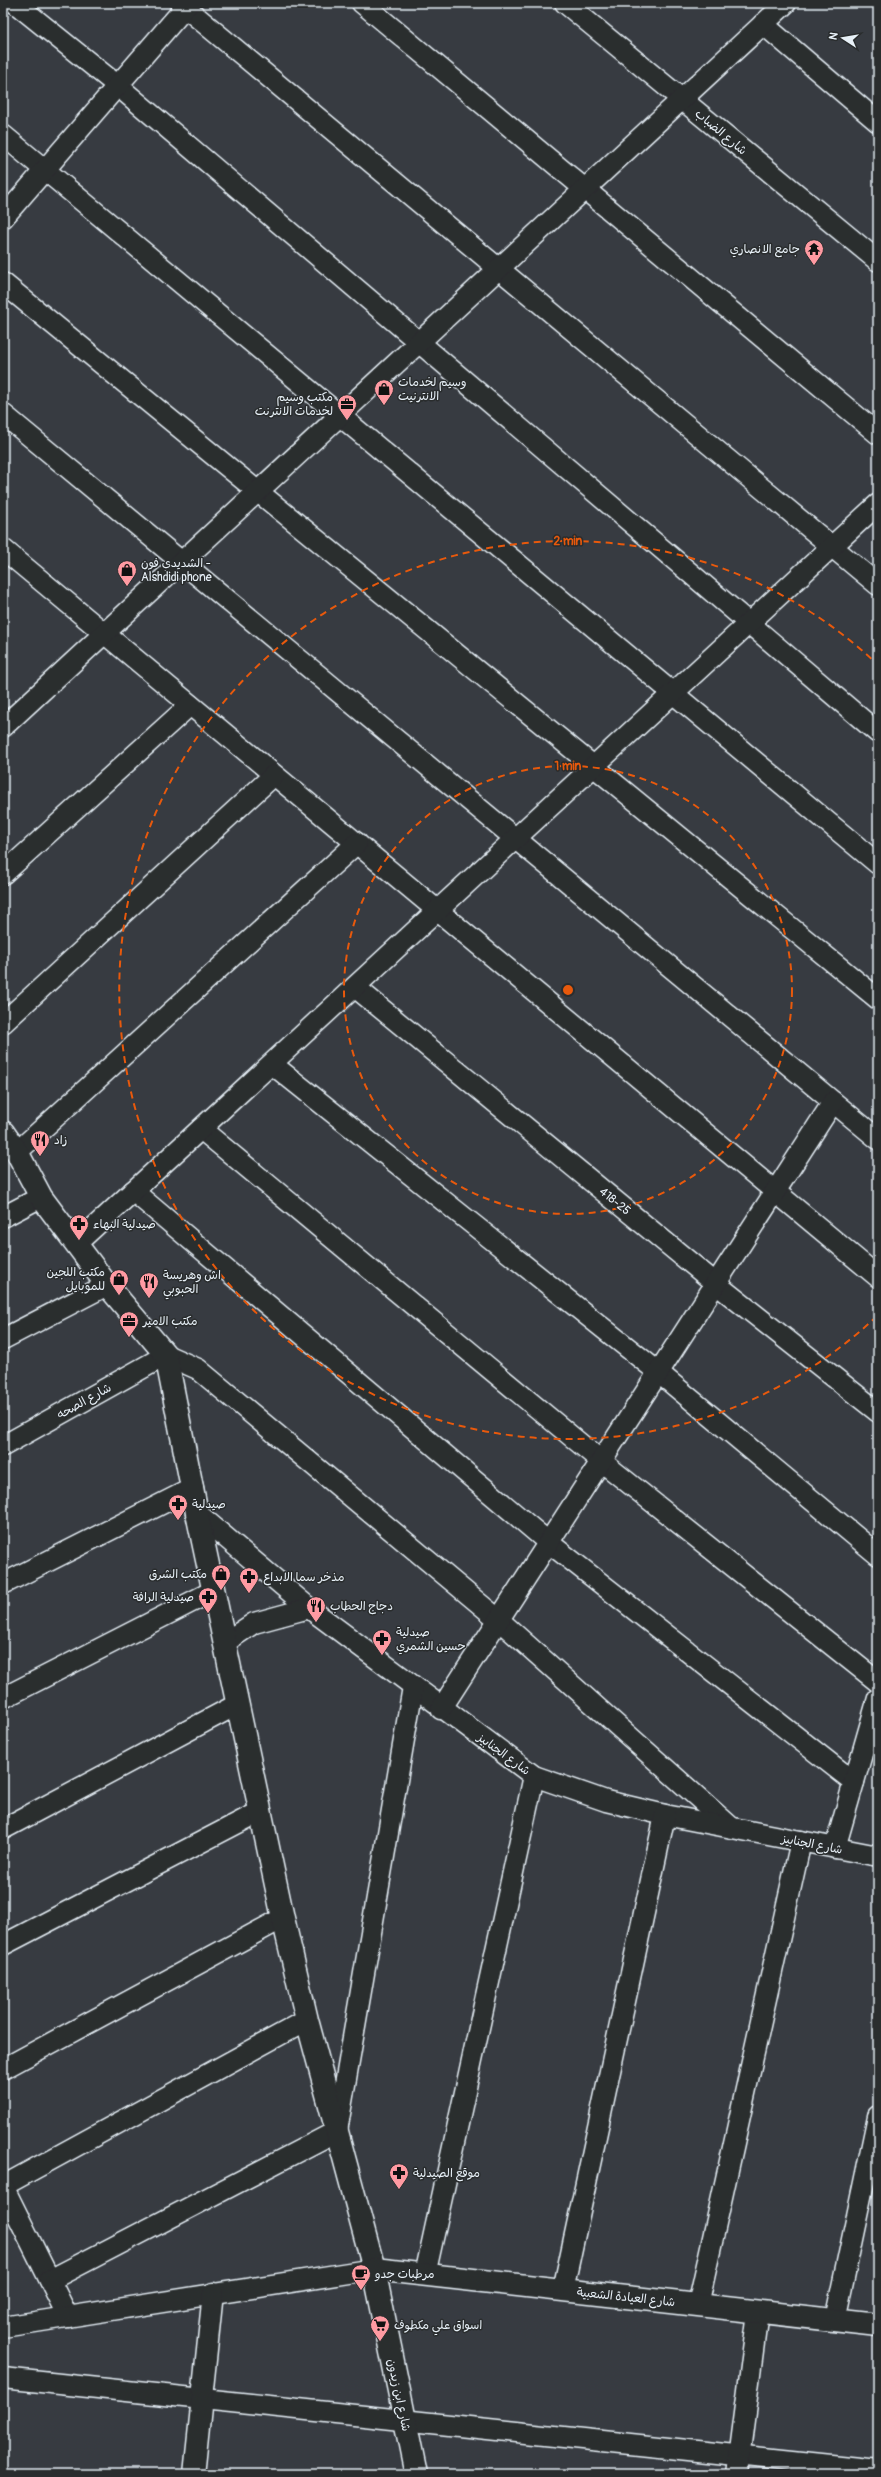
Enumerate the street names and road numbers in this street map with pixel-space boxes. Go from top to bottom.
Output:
street label: شارع الضباب [691,106,750,159]
street label: 418-25 [596,1184,633,1219]
street label: شارع الصحه [54,1380,114,1423]
street label: شارع الجنابيز [473,1730,533,1779]
street label: شارع الجنابيز [779,1831,844,1859]
street label: شارع العيادة الشعبية [576,2285,676,2311]
street label: شارع ابن زيدون [383,2357,414,2433]

